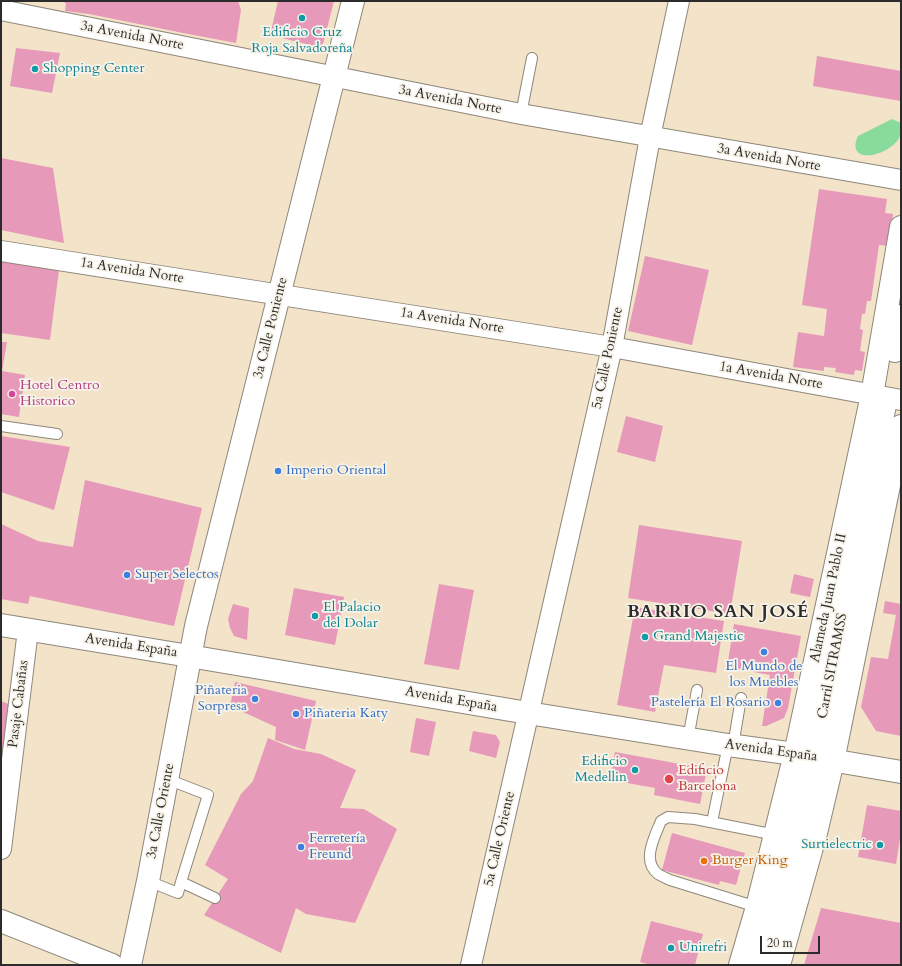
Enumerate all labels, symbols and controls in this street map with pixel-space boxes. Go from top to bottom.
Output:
marker: Edificio Cruz Roja Salvadoreña [297,13,307,23]
street label: 3a Avenida Norte [79,18,185,54]
place label: Edificio Cruz Roja Salvadoreña [251,25,353,58]
place label: Shopping Center [43,61,145,77]
marker: Shopping Center [30,64,40,74]
street label: 3a Avenida Norte [397,82,503,118]
street label: 3a Avenida Norte [716,141,822,175]
street label: 1a Avenida Norte [79,254,185,288]
street label: 3a Calle Poniente [250,276,292,380]
street label: 1a Avenida Norte [399,304,505,338]
street label: 5a Calle Poniente [589,305,627,411]
street label: 1a Avenida Norte [718,359,824,393]
place label: Hotel Centro Historico [20,378,99,410]
marker: Hotel Centro Historico [7,389,17,399]
place label: Imperio Oriental [286,463,386,479]
marker: Imperio Oriental [273,466,283,476]
street label: Alameda Juan Pablo II [807,532,851,664]
place label: Super Selectos [135,567,219,583]
marker: Super Selectos [122,570,132,580]
place label: El Palacio del Dolar [323,600,381,632]
district label: BARRIO SAN JOSÉ [627,602,809,624]
marker: El Palacio del Dolar [310,611,320,621]
street label: Carril SITRAMSS [815,612,851,720]
place label: Grand Majestic [653,629,743,645]
street label: Avenida España [84,630,178,662]
marker: Grand Majestic [640,632,650,642]
marker: El Mundo de los Muebles [759,647,769,657]
street label: Pasaje Cabañas [5,659,33,749]
place label: El Mundo de los Muebles [725,659,803,692]
place label: Piñateria Sorpresa [195,683,247,716]
street label: Avenida España [404,684,498,716]
marker: Piñateria Sorpresa [250,694,260,704]
place label: Pastelería El Rosario [651,695,770,711]
marker: Pastelería El Rosario [773,698,783,708]
place label: Piñateria Katy [304,706,388,722]
marker: Piñateria Katy [291,709,301,719]
street label: Avenida España [724,736,818,766]
place label: Edificio Medellin [575,754,627,786]
street label: 3a Calle Oriente [143,762,179,860]
place label: Edificio Barcelona [678,763,737,796]
marker: Edificio Medellin [630,765,640,775]
marker: Edificio Barcelona [663,773,675,785]
street label: 5a Calle Oriente [481,790,519,888]
place label: Ferretería Freund [309,831,366,864]
place label: Surtielectric [801,837,872,853]
marker: Surtielectric [875,840,885,850]
marker: Ferretería Freund [296,842,306,852]
place label: Burger King [712,853,788,869]
marker: Burger King [699,856,709,866]
scale bar [762,928,822,954]
text: 20 m [767,935,793,951]
place label: Unirefri [679,940,727,956]
marker: Unirefri [666,943,676,953]

